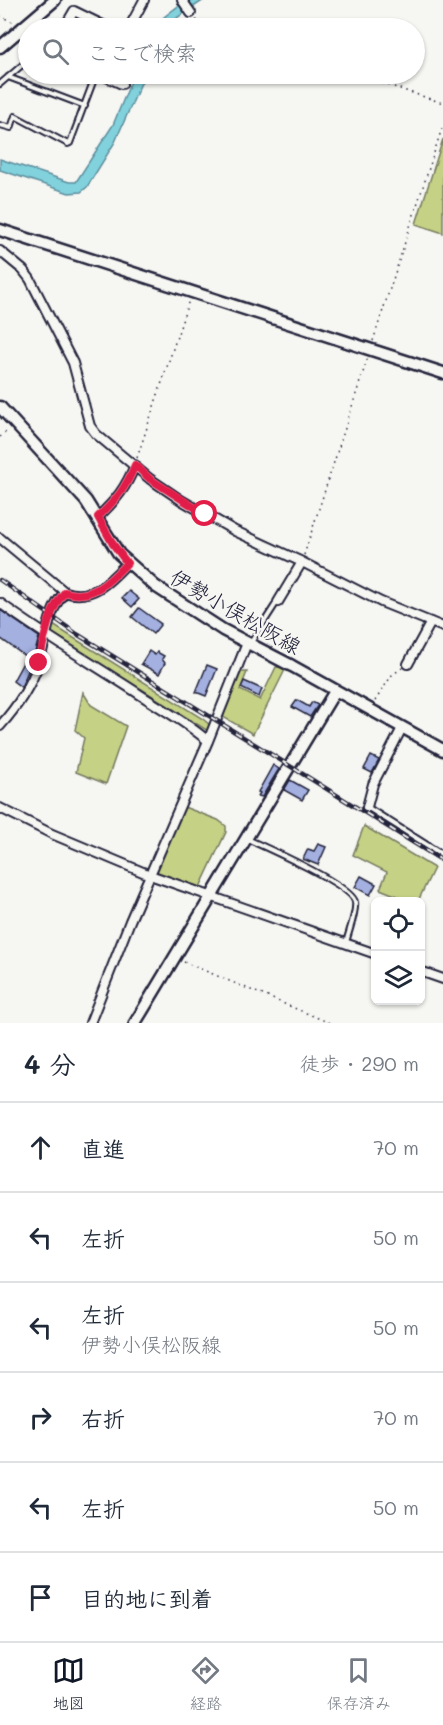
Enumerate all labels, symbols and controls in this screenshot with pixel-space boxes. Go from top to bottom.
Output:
search box [18,18,425,84]
icon: search [39,35,72,68]
text: ここで検索 [87,38,197,67]
route start [191,500,217,526]
street label: 伊勢小俣松阪線 [166,563,306,659]
route end [25,649,51,675]
map controls [371,897,425,1005]
button: locate [371,897,425,951]
button: layers [371,951,425,1005]
text: 4 分 [24,1047,76,1081]
text: 徒歩 · 290 m [300,1050,419,1076]
icon: ahead [24,1131,57,1164]
text: 直進 [81,1134,125,1163]
text: 70 m [373,1134,419,1160]
icon: left [24,1221,57,1254]
text: 左折 [81,1224,125,1253]
text: 50 m [373,1224,419,1250]
text: 左折 [81,1300,125,1329]
icon: left [24,1311,57,1344]
text: 50 m [373,1314,419,1340]
text: 伊勢小俣松阪線 [81,1331,221,1357]
icon: right [24,1401,57,1434]
text: 右折 [81,1404,125,1433]
text: 70 m [373,1404,419,1430]
icon: left [24,1491,57,1524]
text: 左折 [81,1494,125,1523]
text: 50 m [373,1494,419,1520]
icon: arrive [24,1581,57,1614]
text: 目的地に到着 [81,1584,213,1613]
tab: 地図 [52,1654,85,1714]
tab: 経路 [189,1654,222,1714]
tab: 保存済み [327,1654,391,1714]

